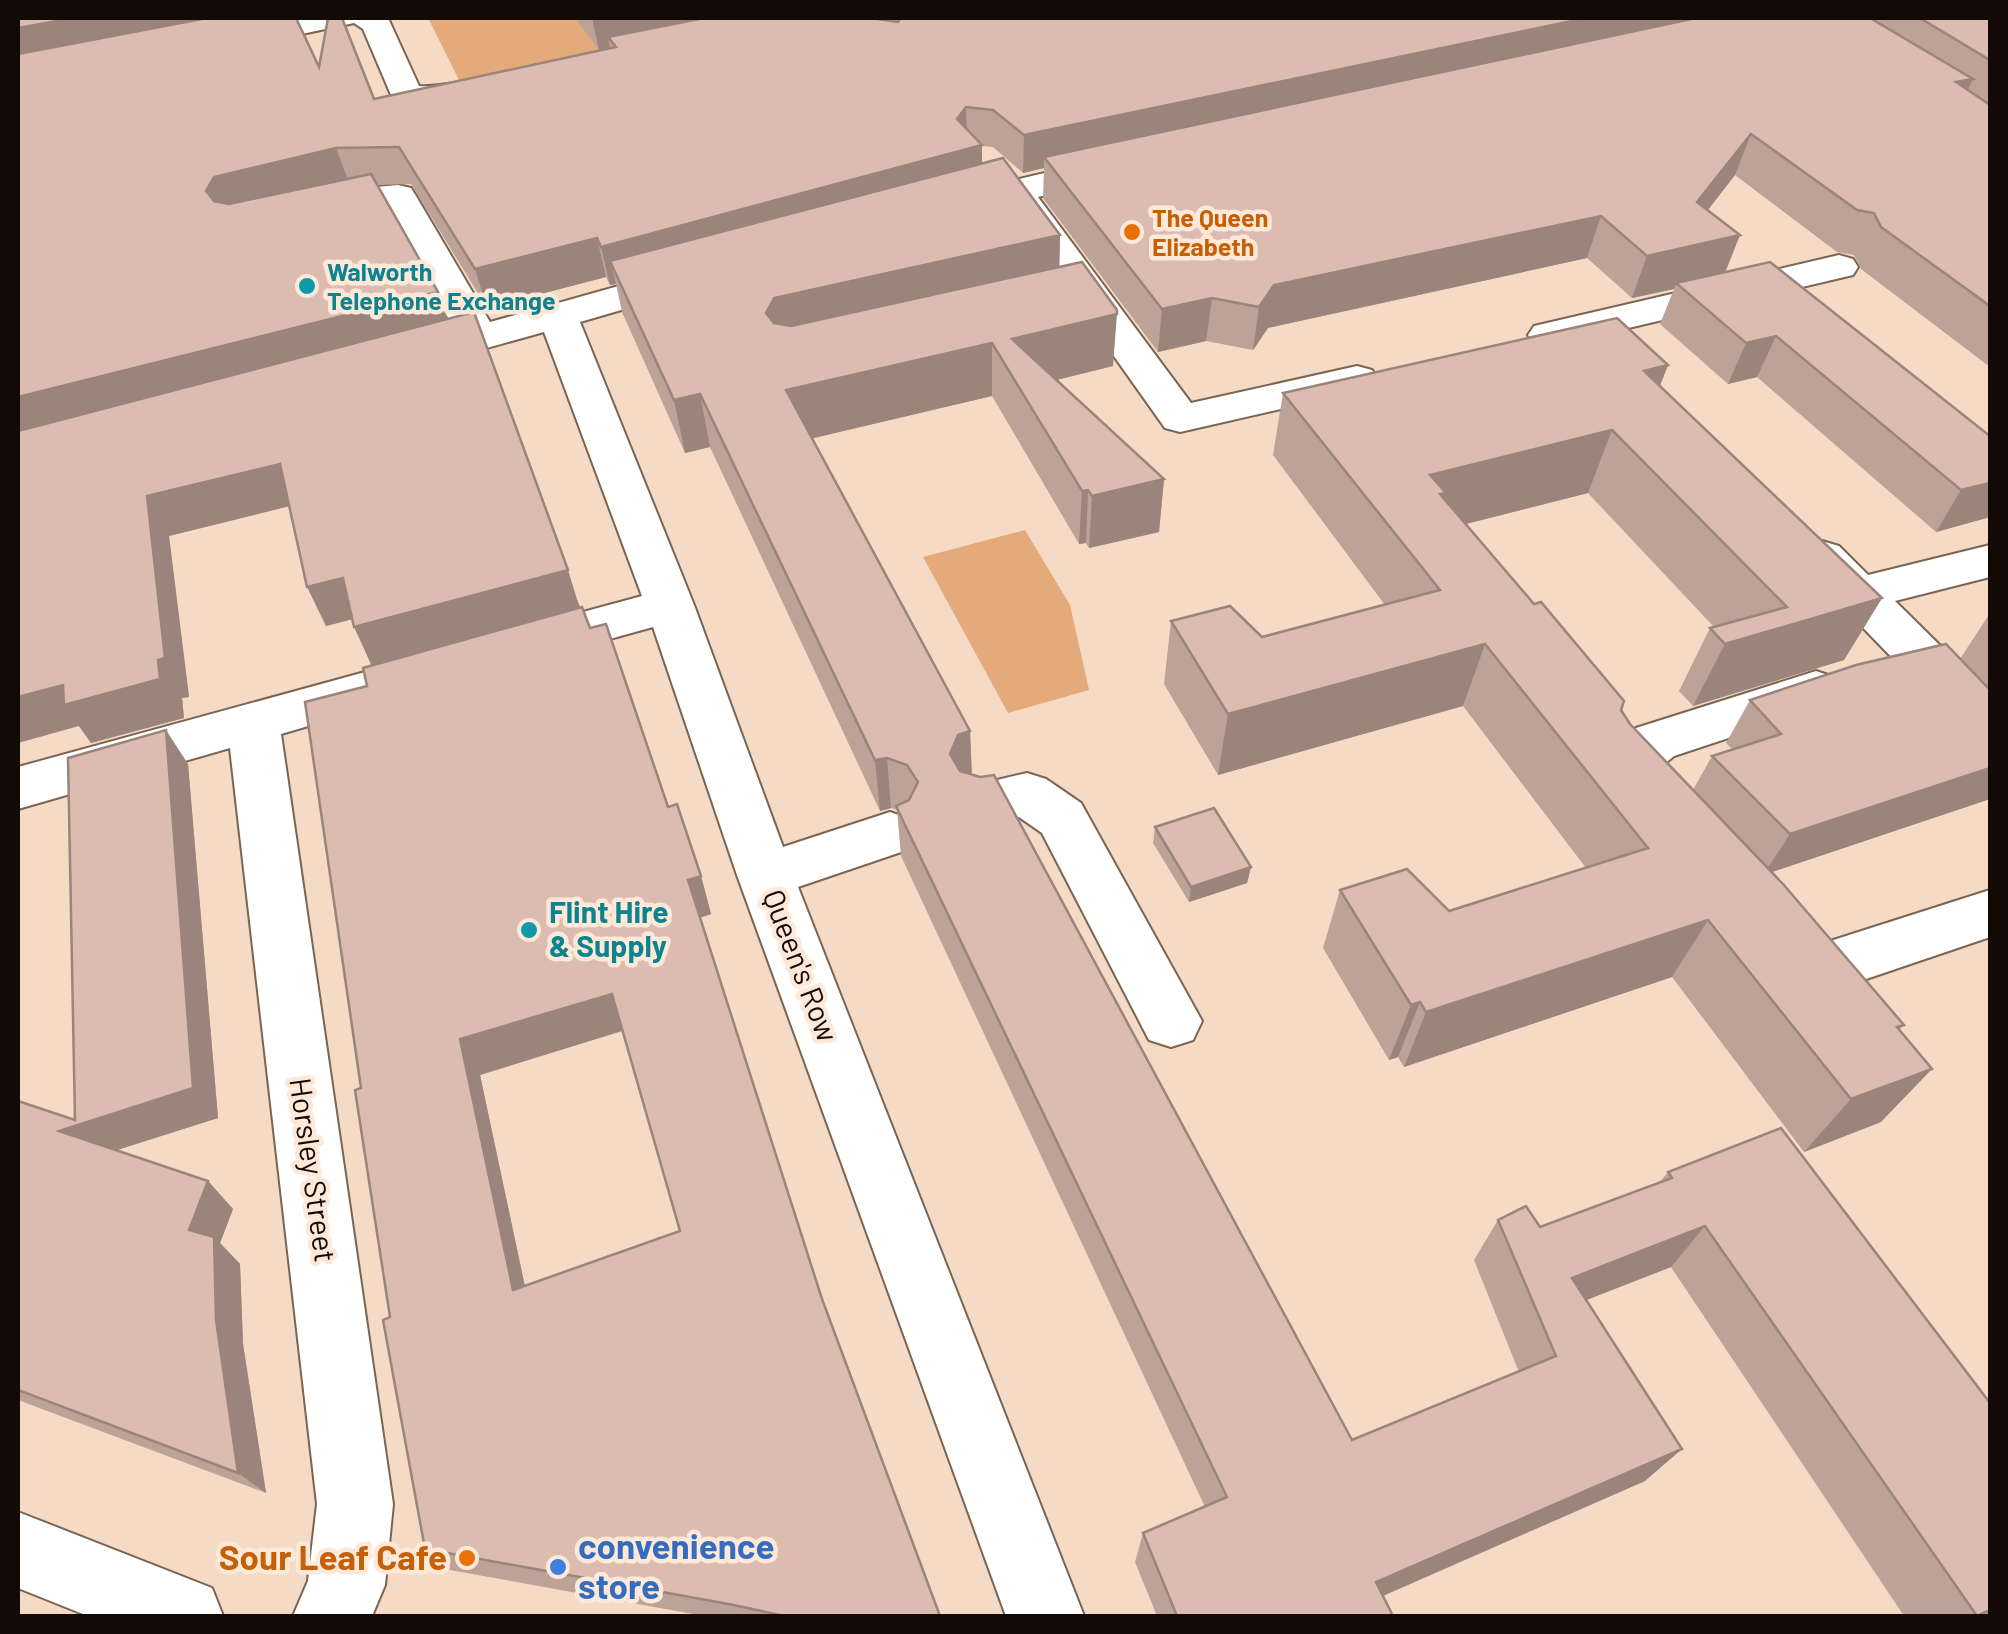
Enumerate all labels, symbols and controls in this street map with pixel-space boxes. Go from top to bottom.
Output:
place label: The Queen Elizabeth [1152,202,1268,261]
marker: The Queen Elizabeth [1121,221,1143,243]
place label: Walworth Telephone Exchange [327,256,556,315]
marker: Walworth Telephone Exchange [296,275,318,297]
street label: Queen's Row [756,884,847,1046]
place label: Flint Hire & Supply [549,893,669,963]
marker: Flint Hire & Supply [518,919,540,941]
street label: Horsley Street [283,1075,345,1264]
place label: convenience store [578,1524,775,1606]
place label: Sour Leaf Cafe [219,1535,447,1577]
marker: Sour Leaf Cafe [456,1547,478,1569]
marker: convenience store [547,1556,569,1578]

